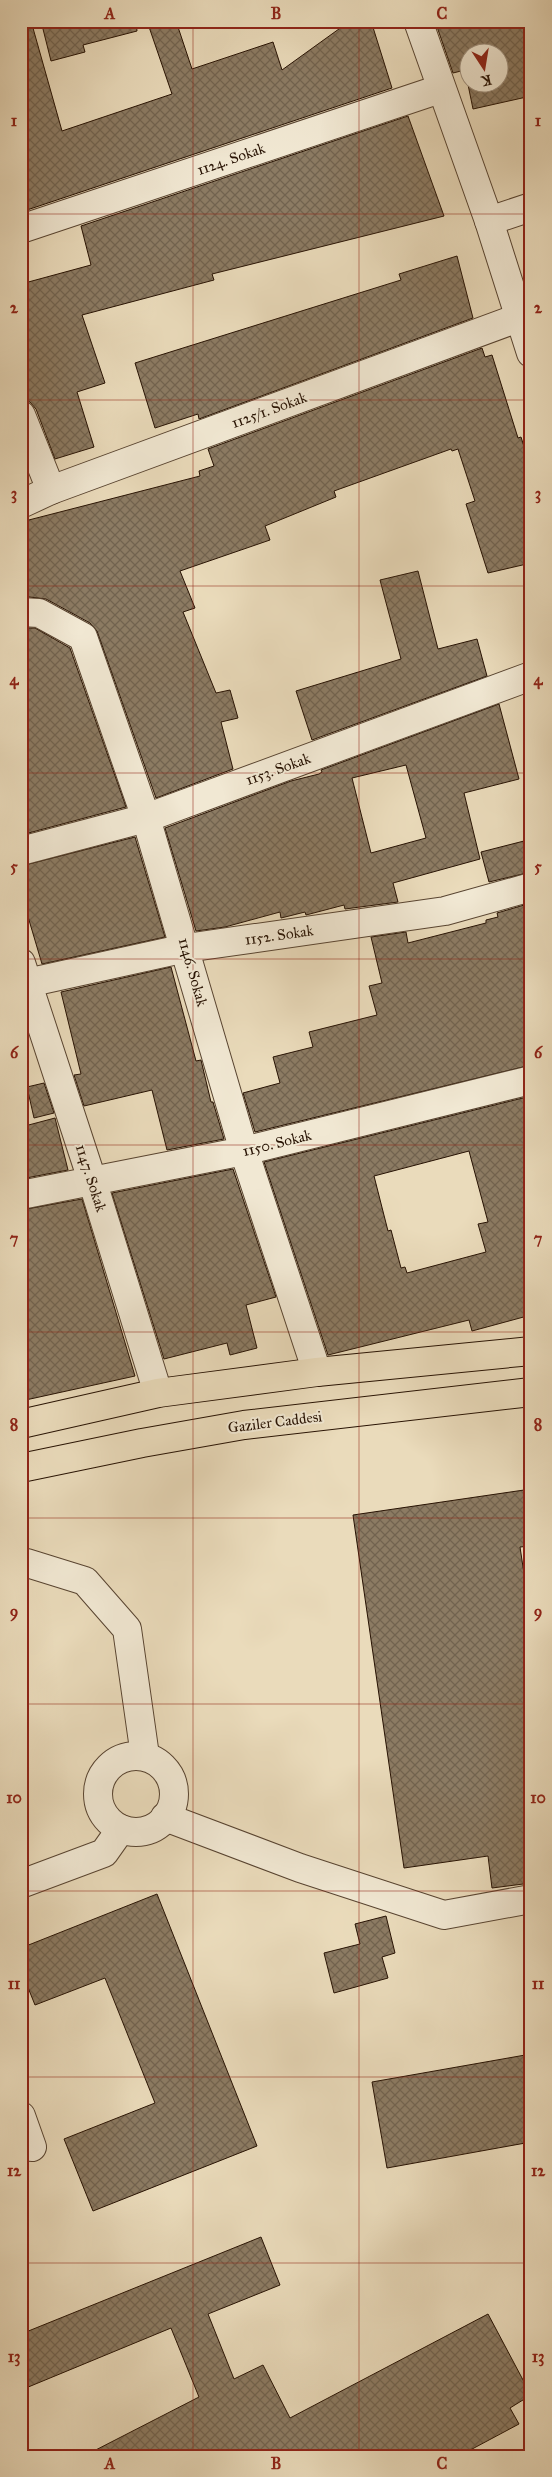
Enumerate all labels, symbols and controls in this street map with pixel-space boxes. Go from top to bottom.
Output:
text: A [104,4,116,23]
text: B [271,4,281,23]
text: C [437,4,448,23]
north arrow [460,42,510,92]
text: K [479,71,493,90]
text: 1 [11,111,18,130]
text: 1 [535,111,542,130]
street label: 1124. Sokak [195,139,267,179]
text: 2 [10,298,19,317]
text: 2 [534,298,543,317]
street label: 1125/1. Sokak [229,388,309,432]
text: 3 [11,484,17,504]
text: 3 [535,484,541,504]
text: 4 [10,670,20,690]
text: 4 [534,670,544,690]
street label: 1153. Sokak [243,749,313,789]
text: 5 [10,857,18,876]
text: 5 [534,857,542,876]
street label: 1152. Sokak [243,921,315,949]
street label: 1146. Sokak [175,936,211,1009]
text: 6 [10,1043,19,1062]
text: 6 [534,1043,543,1062]
street label: 1150. Sokak [241,1126,313,1160]
street label: 1147. Sokak [72,1142,110,1214]
text: 7 [10,1229,19,1248]
text: 7 [534,1229,543,1248]
street label: Gaziler Caddesi [227,1407,323,1437]
text: 8 [10,1415,18,1434]
text: 8 [534,1415,542,1434]
text: 9 [10,1602,18,1622]
text: 9 [534,1602,542,1622]
text: 10 [6,1788,22,1807]
text: 10 [530,1788,546,1807]
text: 11 [8,1974,21,1993]
text: 11 [532,1974,545,1993]
text: 12 [7,2161,22,2180]
text: 12 [531,2161,546,2180]
text: 13 [8,2347,20,2367]
text: 13 [532,2347,544,2367]
text: A [104,2454,116,2473]
text: B [271,2454,281,2473]
text: C [437,2454,448,2473]

